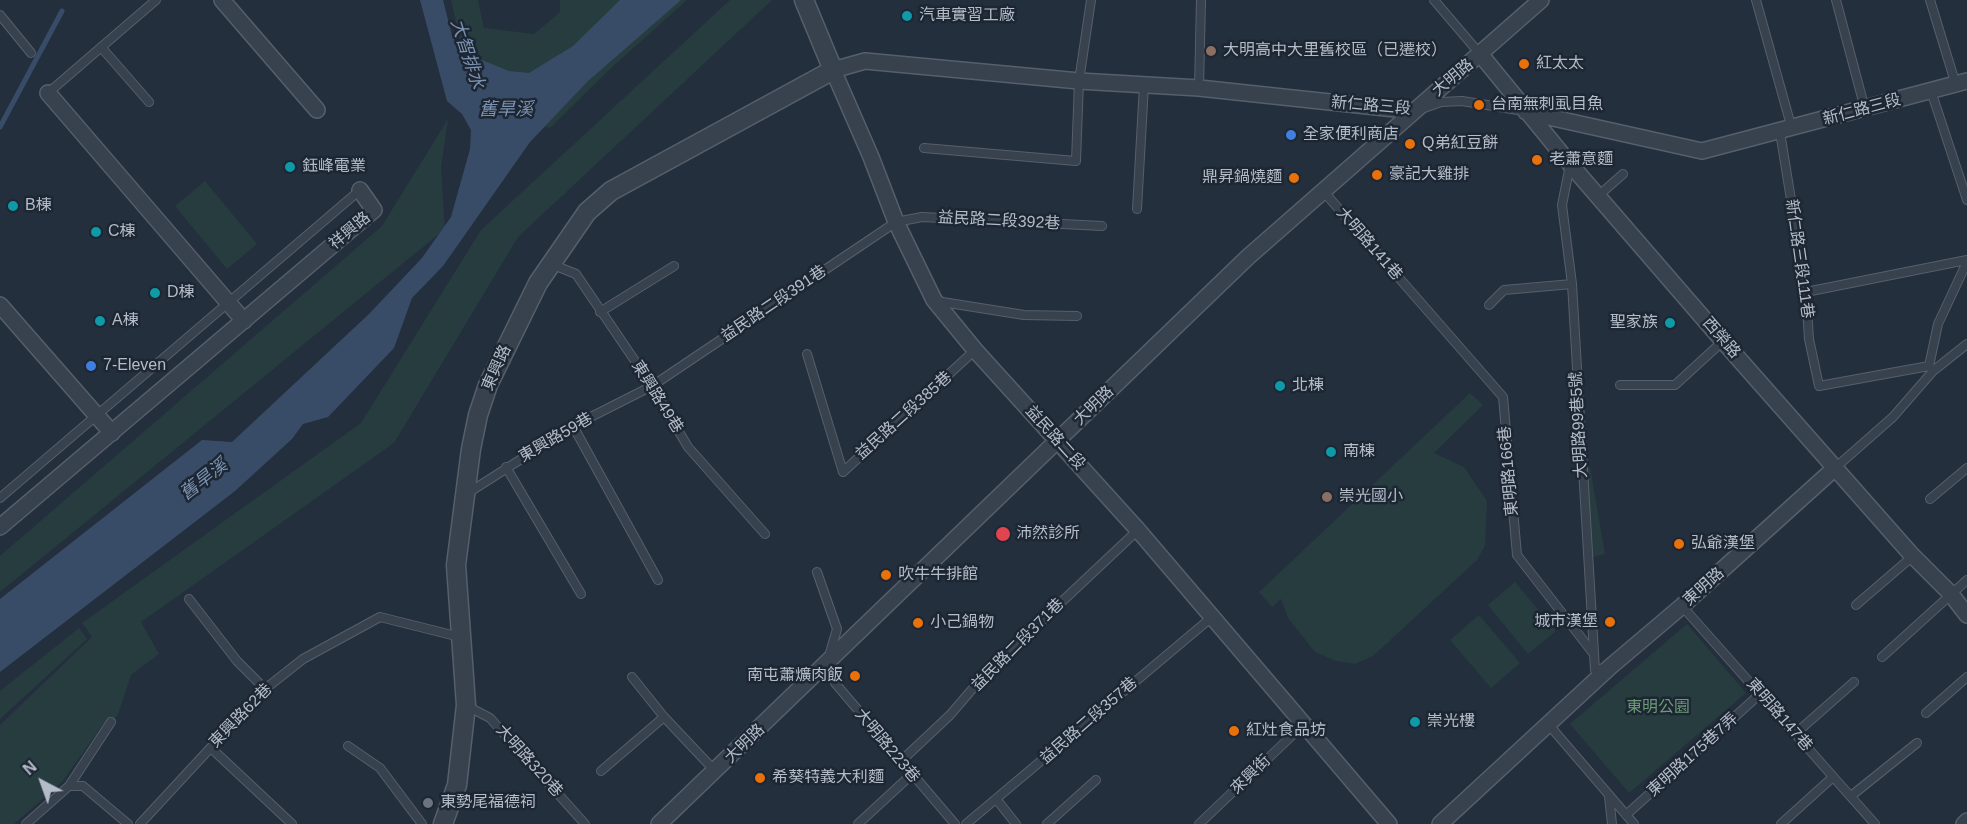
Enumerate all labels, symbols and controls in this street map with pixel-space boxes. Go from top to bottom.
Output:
place label: 汽車實習工廠 [919,6,1015,26]
marker: 汽車實習工廠 [900,9,914,23]
water label: 大智排水 [446,16,488,92]
place label: 大明高中大里舊校區（已遷校） [1223,41,1447,61]
marker: 大明高中大里舊校區（已遷校） [1204,44,1218,58]
place label: 紅太太 [1536,54,1584,74]
street label: 大明路 [1428,55,1478,101]
marker: 紅太太 [1517,57,1531,71]
street label: 新仁路三段 [1821,90,1903,130]
street label: 新仁路三段 [1330,93,1412,119]
place label: 台南無刺虱目魚 [1491,95,1603,115]
marker: 台南無刺虱目魚 [1472,98,1486,112]
water label: 舊旱溪 [479,99,533,121]
place label: 全家便利商店 [1303,125,1399,145]
marker: 全家便利商店 [1284,128,1298,142]
place label: Q弟紅豆餅 [1422,134,1498,154]
marker: Q弟紅豆餅 [1403,137,1417,151]
place label: 老蕭意麵 [1549,150,1613,170]
marker: 老蕭意麵 [1530,153,1544,167]
place label: 鈺峰電業 [302,157,366,177]
marker: 鈺峰電業 [283,160,297,174]
place label: 豪記大雞排 [1389,165,1469,185]
place label: 鼎昇鍋燒麵 [1202,168,1282,188]
marker: 豪記大雞排 [1370,168,1384,182]
marker: 鼎昇鍋燒麵 [1287,171,1301,185]
place label: B棟 [25,196,52,216]
street label: 新仁路三段111巷 [1781,198,1817,320]
marker: B棟 [6,199,20,213]
street label: 大明路141巷 [1332,203,1406,285]
street label: 祥興路 [325,208,375,254]
street label: 益民路二段392巷 [937,208,1061,234]
place label: C棟 [108,222,136,242]
marker: C棟 [89,225,103,239]
street label: 益民路二段391巷 [718,262,830,346]
place label: D棟 [167,283,195,303]
marker: D棟 [148,286,162,300]
place label: A棟 [112,311,139,331]
place label: 聖家族 [1610,313,1658,333]
marker: A棟 [93,314,107,328]
street label: 西榮路 [1698,314,1744,362]
marker: 聖家族 [1663,316,1677,330]
street label: 東興路 [478,342,516,394]
place label: 7-Eleven [103,356,166,376]
street label: 東興路49巷 [627,357,687,437]
marker: 7-Eleven [84,359,98,373]
street label: 益民路二段385巷 [852,368,956,464]
street label: 大明路99巷5號 [1567,371,1591,479]
place label: 北棟 [1292,376,1324,396]
marker: 北棟 [1273,379,1287,393]
street label: 大明路 [1070,382,1118,430]
street label: 益民路二段 [1021,402,1089,474]
street label: 東興路59巷 [516,409,596,467]
street label: 東明路166巷 [1495,425,1523,517]
place label: 南棟 [1343,442,1375,462]
marker: 南棟 [1324,445,1338,459]
water label: 舊旱溪 [176,455,232,505]
place label: 崇光國小 [1339,487,1403,507]
marker: 崇光國小 [1320,490,1334,504]
place label: 沛然診所 [1016,524,1080,544]
marker: 沛然診所 [994,525,1012,543]
place label: 弘爺漢堡 [1691,534,1755,554]
marker: 弘爺漢堡 [1672,537,1686,551]
street label: 東明路 [1680,564,1728,610]
place label: 吹牛牛排館 [898,565,978,585]
marker: 吹牛牛排館 [879,568,893,582]
street label: 益民路二段371巷 [968,595,1068,695]
place label: 城市漢堡 [1534,612,1598,632]
place label: 小己鍋物 [930,613,994,633]
marker: 城市漢堡 [1603,615,1617,629]
marker: 小己鍋物 [911,616,925,630]
place label: 南屯蕭爌肉飯 [747,666,843,686]
marker: 南屯蕭爌肉飯 [848,669,862,683]
street label: 益民路二段357巷 [1036,674,1142,768]
street label: 東明路147巷 [1742,674,1816,756]
street label: 東興路62巷 [206,680,276,752]
park label: 東明公園 [1626,698,1690,718]
street label: 大明路223巷 [850,705,924,787]
street label: 東明路175巷7弄 [1644,709,1742,801]
place label: 崇光樓 [1427,712,1475,732]
marker: 崇光樓 [1408,715,1422,729]
street label: 大明路 [721,720,769,768]
street label: 大明路320巷 [492,721,566,801]
place label: 紅灶食品坊 [1246,721,1326,741]
marker: 紅灶食品坊 [1227,724,1241,738]
street label: 來興街 [1227,751,1275,799]
north arrow [12,752,72,812]
text: N [20,758,40,778]
place label: 希葵特義大利麵 [772,768,884,788]
marker: 希葵特義大利麵 [753,771,767,785]
place label: 東勢尾福德祠 [440,793,536,813]
marker: 東勢尾福德祠 [421,796,435,810]

